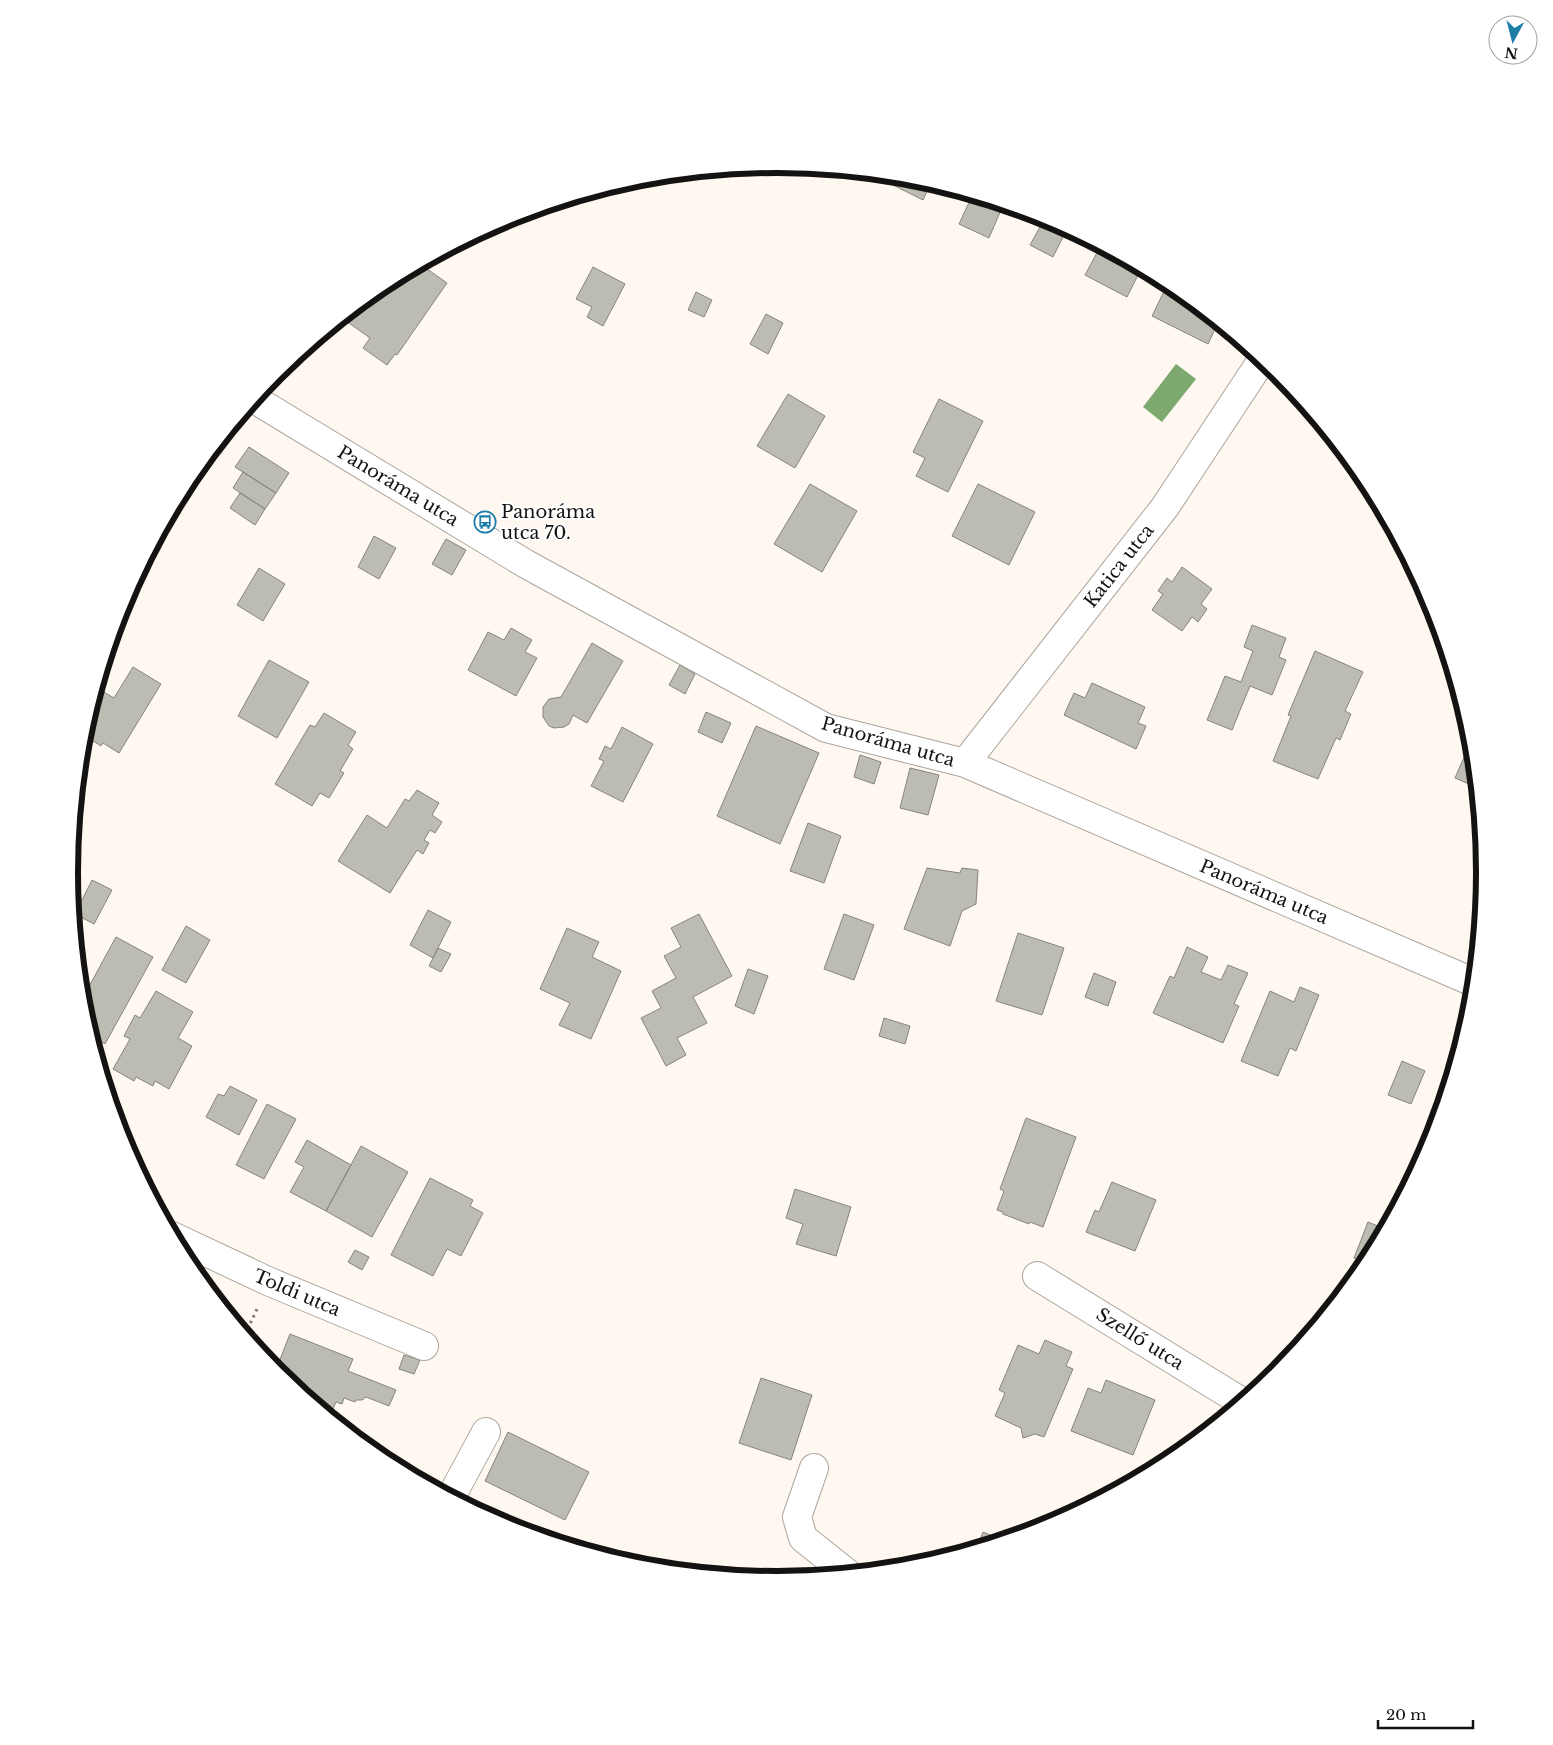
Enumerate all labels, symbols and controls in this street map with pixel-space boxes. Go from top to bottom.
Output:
north arrow [1488,15,1538,65]
text: N [1504,43,1519,63]
street label: Panoráma utca [333,441,463,531]
place label: Panoráma utca 70. [501,501,595,544]
bus stop icon: Panoráma utca 70. [473,510,497,534]
street label: Katica utca [1080,520,1158,612]
street label: Panoráma utca [819,712,957,772]
street label: Panoráma utca [1196,855,1332,929]
street label: Toldi utca [250,1265,344,1321]
street label: Szellő utca [1092,1303,1188,1375]
scale bar [1378,1698,1473,1730]
text: 20 m [1386,1705,1426,1724]

